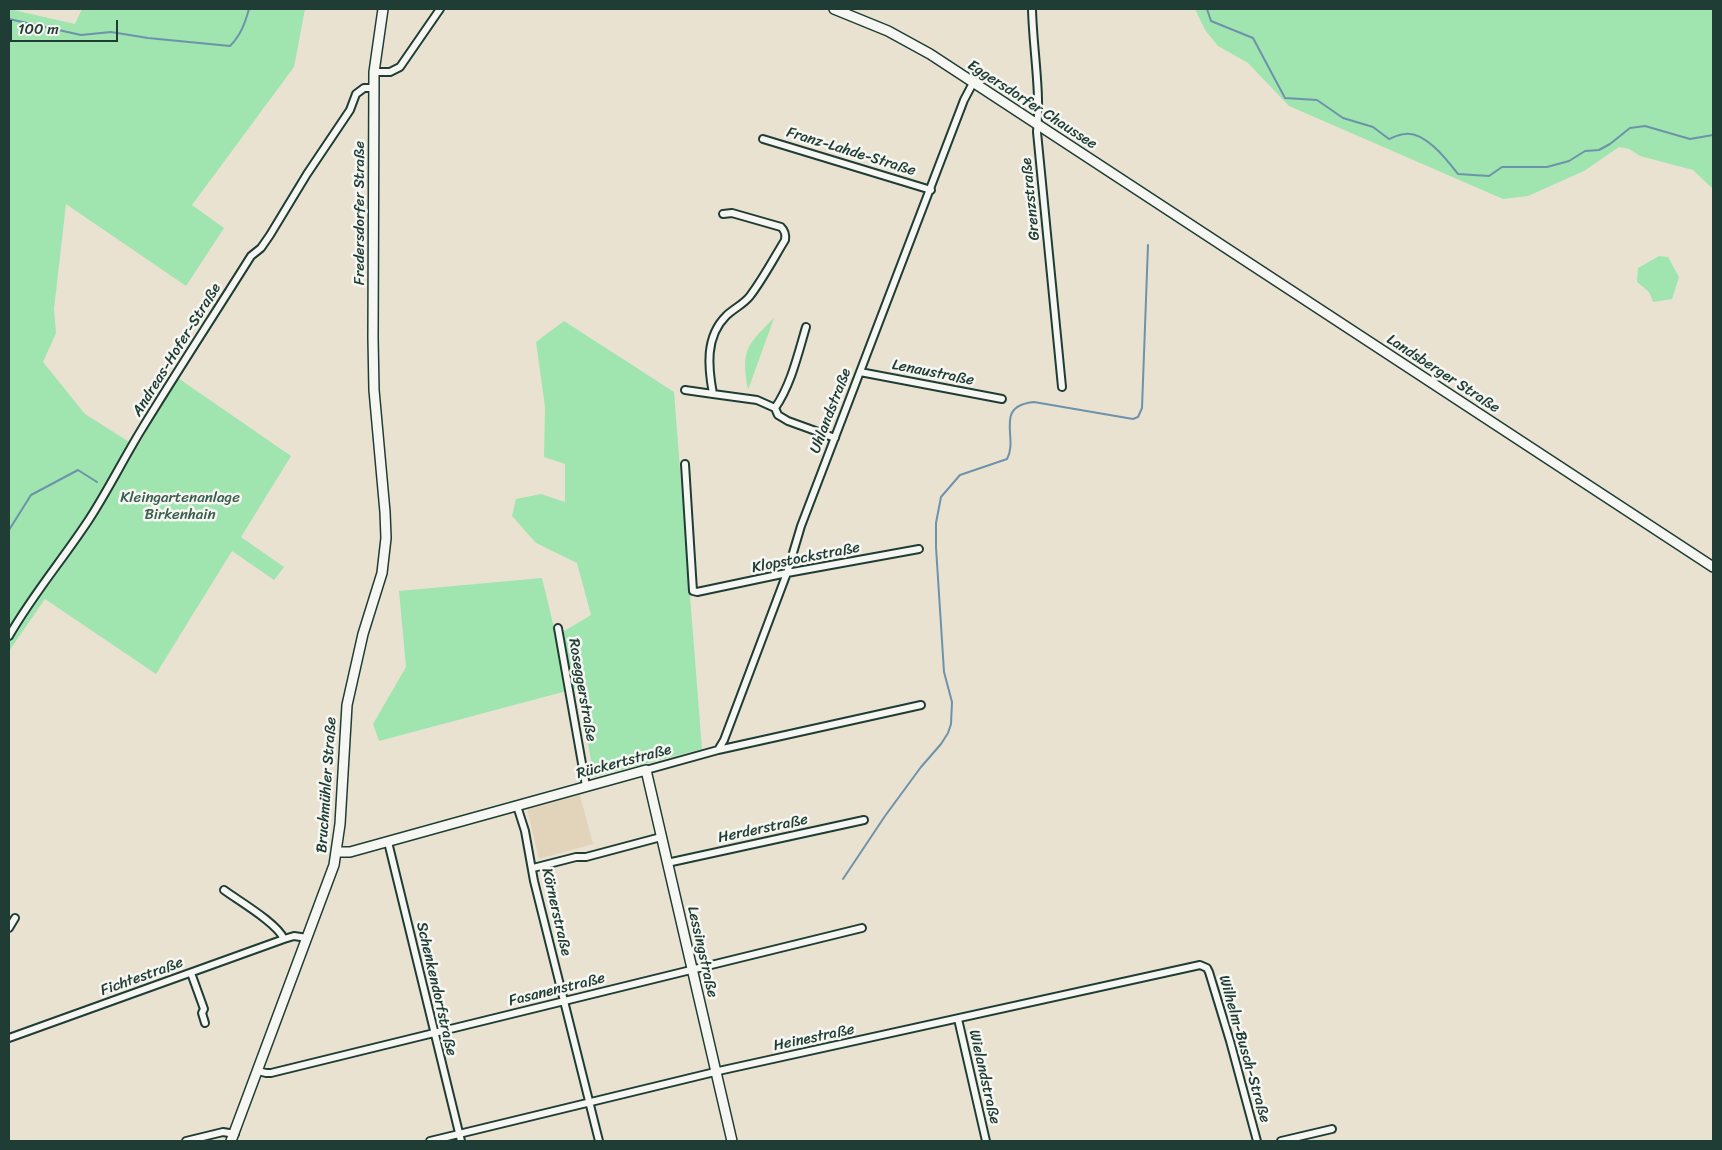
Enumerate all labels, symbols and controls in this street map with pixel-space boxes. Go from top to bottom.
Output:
scale bar [12,10,120,42]
text: 100 m [18,16,59,42]
street label: Eggersdorfer Chaussee [964,56,1100,154]
street label: Franz-Lahde-Straße [784,124,918,180]
street label: Fredersdorfer Straße [351,141,369,285]
street label: Grenzstraße [1018,157,1044,241]
street label: Andreas-Hofer-Straße [129,280,225,420]
street label: Landsberger Straße [1383,331,1503,417]
street label: Lenaustraße [891,356,975,390]
street label: Uhlandstraße [806,366,856,456]
park label: Kleingartenanlage Birkenhain [120,489,240,524]
street label: Klopstockstraße [750,539,862,577]
street label: Roseggerstraße [564,637,600,743]
street label: Bruchmühler Straße [313,716,341,854]
street label: Rückertstraße [575,741,673,783]
street label: Herderstraße [716,811,810,847]
street label: Körnerstraße [537,866,575,958]
street label: Lessingstraße [683,905,721,999]
street label: Schenkendorfstraße [412,920,460,1058]
street label: Fichtestraße [98,954,186,1000]
street label: Fasanenstraße [507,969,607,1011]
street label: Wilhelm-Busch-Straße [1214,973,1274,1125]
street label: Heinestraße [772,1021,856,1055]
street label: Wielandstraße [964,1028,1004,1126]

